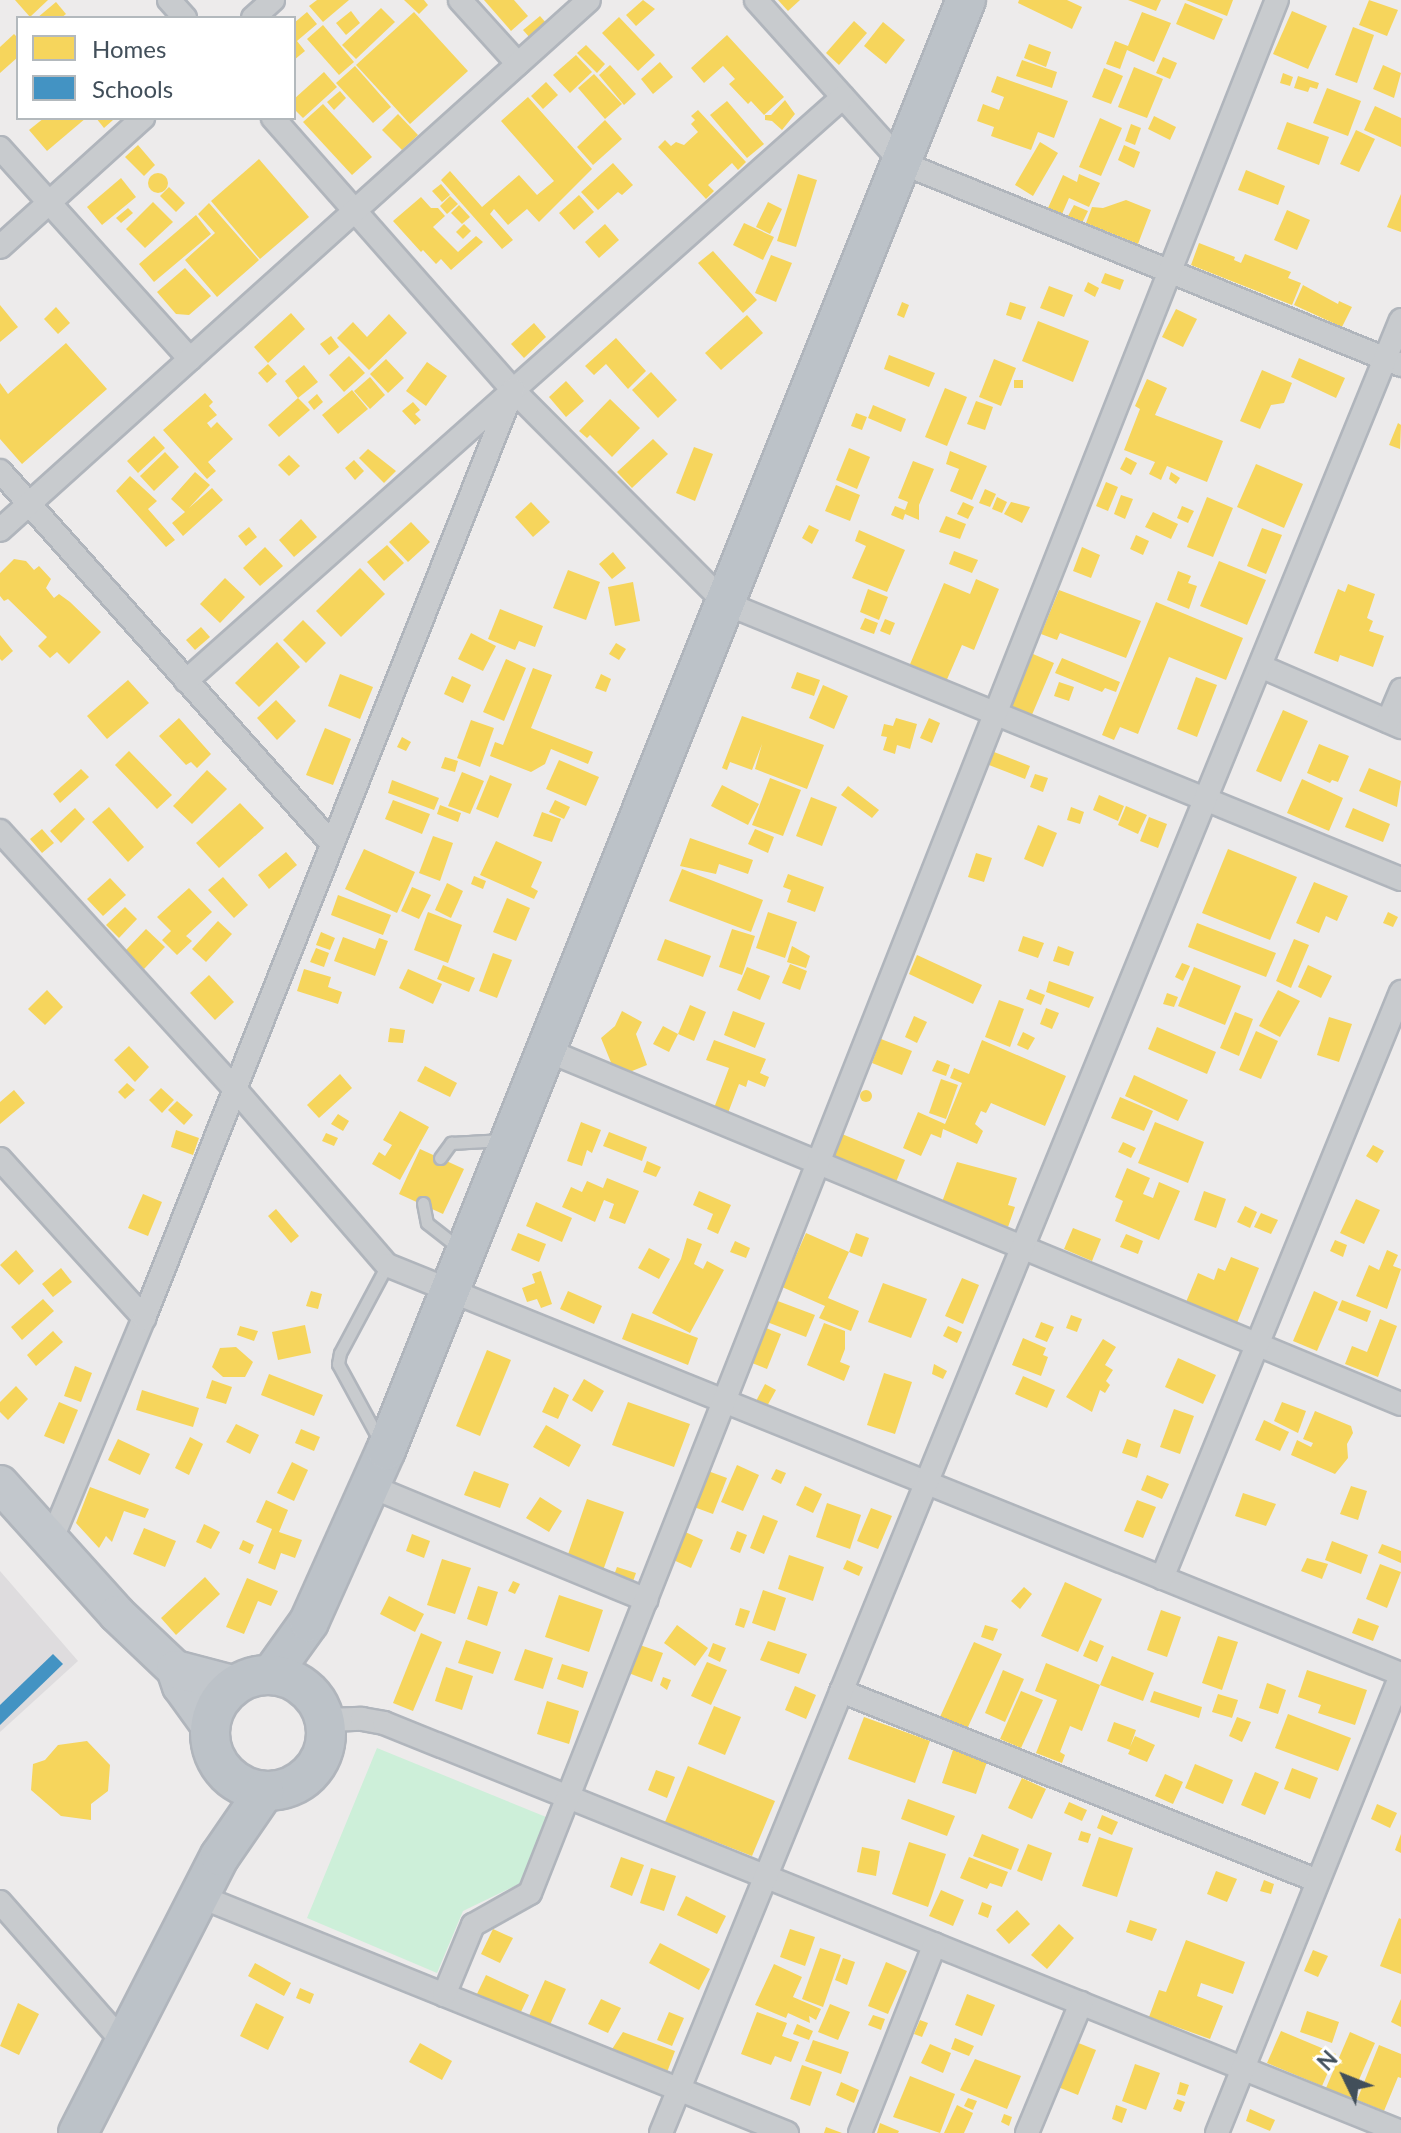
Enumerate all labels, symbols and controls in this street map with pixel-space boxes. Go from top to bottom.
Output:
legend [16,16,296,120]
text: Homes [92,34,166,63]
text: Schools [92,74,173,103]
north arrow [1305,2037,1385,2117]
text: N [1311,2045,1343,2076]

